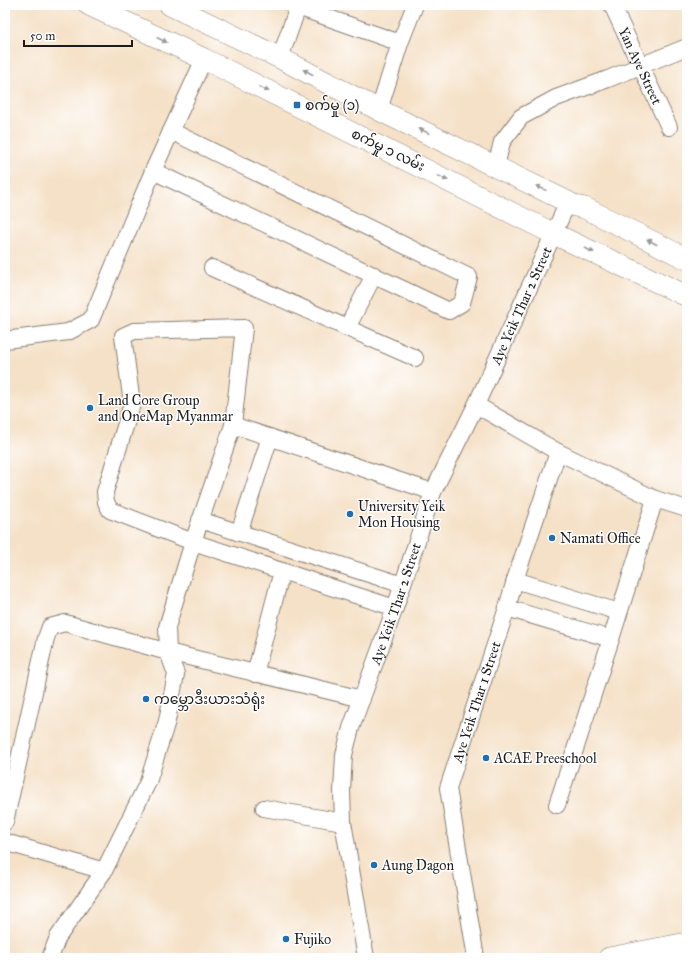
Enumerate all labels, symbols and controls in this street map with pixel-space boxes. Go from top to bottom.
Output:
scale bar [24,22,132,48]
street label: Yan Aye Street [615,24,666,107]
text: 50 m [30,29,55,43]
one-way arrow [156,37,168,43]
one-way arrow [302,69,314,76]
one-way arrow [258,86,270,92]
place label: စက်မှု (၁) [305,95,359,117]
marker: စက်မှု (၁) [292,100,302,110]
street label: စက်မှု ၁ လမ်း [347,123,428,178]
one-way arrow [418,128,429,135]
one-way arrow [437,175,449,181]
one-way arrow [535,185,546,191]
one-way arrow [646,238,658,245]
street label: Aye Yeik Thar 2 Street [487,244,555,368]
one-way arrow [584,247,595,253]
place label: Land Core Group and OneMap Myanmar [98,392,234,425]
marker: Land Core Group and OneMap Myanmar [85,403,95,413]
place label: University Yeik Mon Housing [358,498,446,531]
marker: University Yeik Mon Housing [345,509,355,519]
place label: Namati Office [560,530,641,547]
marker: Namati Office [547,533,557,543]
street label: Aye Yeik Thar 2 Street [366,541,424,668]
street label: Aye Yeik Thar 1 Street [448,639,504,765]
place label: ကမ္ဘောဒီးယားသံရုံး [154,689,265,711]
marker: ကမ္ဘောဒီးယားသံရုံး [141,694,151,704]
place label: ACAE Preeschool [493,750,597,767]
marker: ACAE Preeschool [481,753,491,763]
place label: Aung Dagon [381,857,455,874]
marker: Aung Dagon [369,860,379,870]
place label: Fujiko [294,931,331,948]
marker: Fujiko [281,934,291,944]

